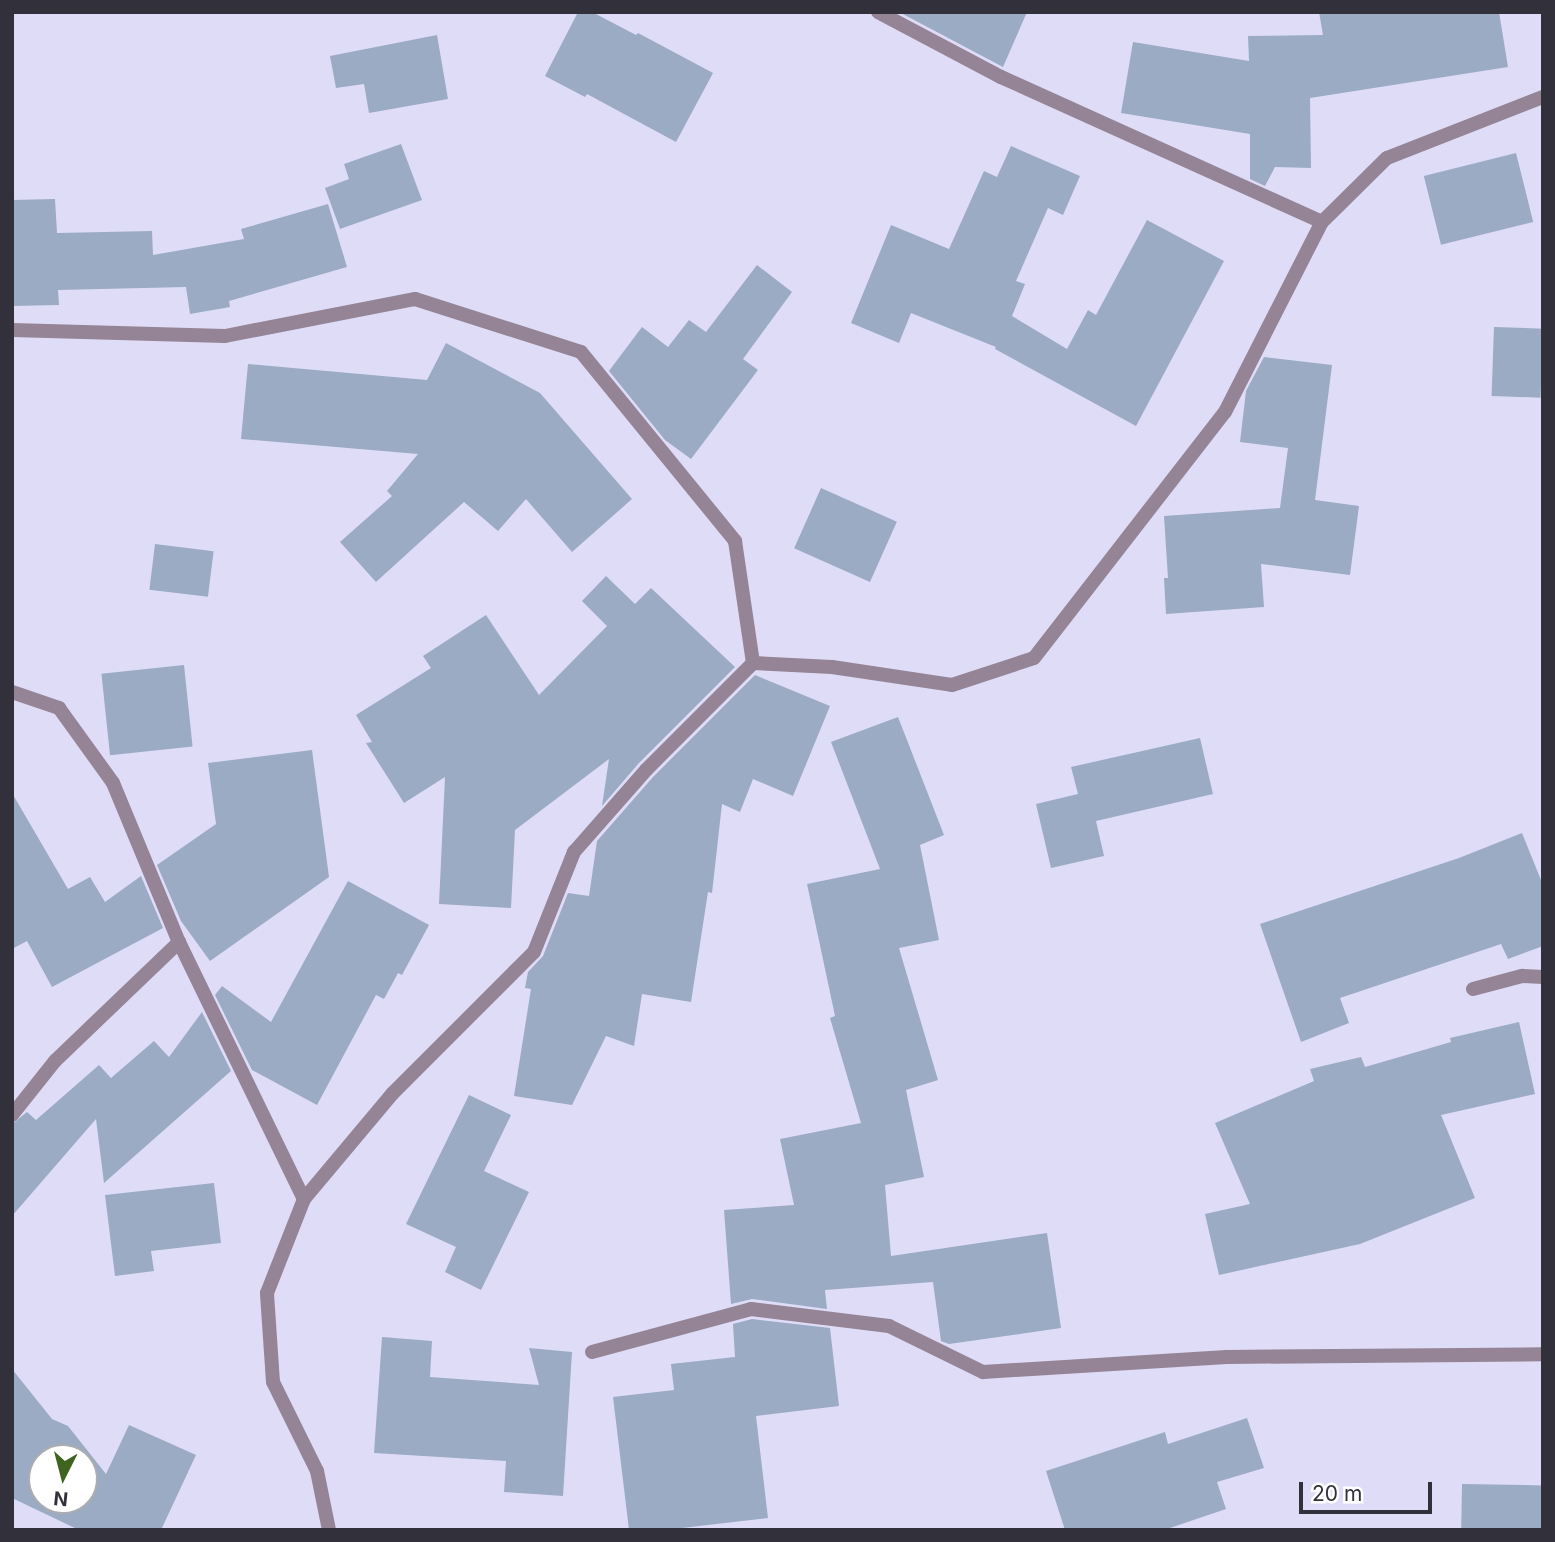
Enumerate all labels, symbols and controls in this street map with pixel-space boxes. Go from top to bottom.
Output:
north arrow [28,1444,98,1514]
scale bar [1303,1468,1436,1512]
text: 20 m [1312,1481,1362,1506]
text: N [53,1486,69,1511]

